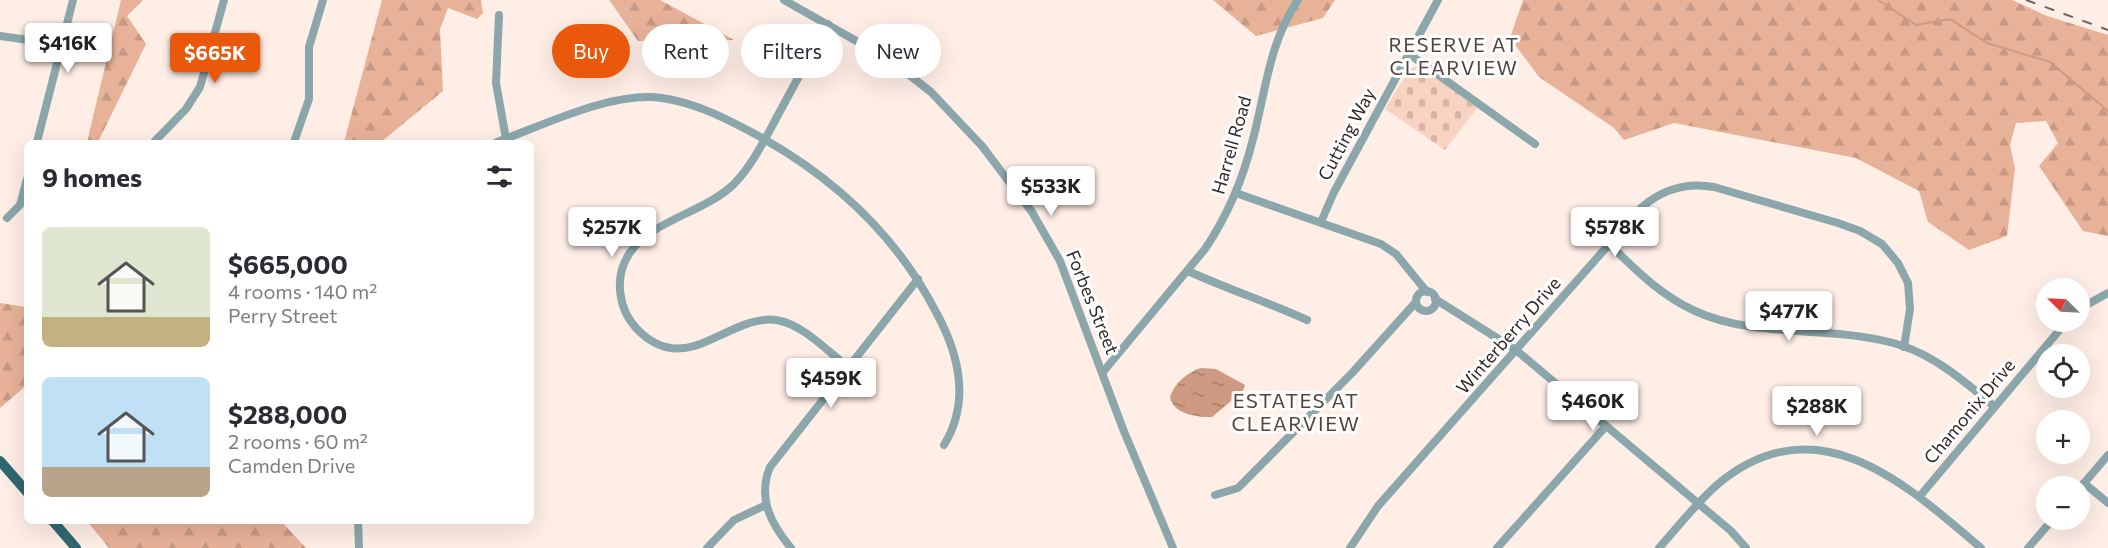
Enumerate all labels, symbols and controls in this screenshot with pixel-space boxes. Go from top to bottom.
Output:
pin: $416K [26,23,110,74]
chip: Buy [552,24,630,78]
chip: Rent [642,24,729,78]
chip: Filters [741,24,843,78]
chip: New [855,24,941,78]
text: $416K [39,30,97,54]
district label: RESERVE AT CLEARVIEW [1388,32,1520,79]
pin: $665K [173,33,257,84]
text: $665K [184,40,246,64]
street label: Cutting Way [1313,84,1379,184]
street label: Harrell Road [1206,93,1256,197]
icon: filters [483,160,516,193]
text: 9 homes [42,161,142,192]
pin: $533K [1009,166,1093,217]
text: $533K [1021,173,1081,197]
pin: $257K [570,207,654,258]
pin: $578K [1573,207,1657,258]
text: $257K [582,214,642,238]
text: $578K [1585,214,1645,238]
street label: Forbes Street [1062,247,1124,357]
text: $665,000 [228,248,348,279]
icon: home [90,251,162,323]
street label: Winterberry Drive [1451,272,1565,398]
north arrow [2036,278,2090,332]
map controls [2036,278,2090,530]
text: 4 rooms · 140 m² [228,279,377,303]
pin: $477K [1747,291,1831,342]
text: $477K [1759,298,1819,322]
text: Perry Street [228,303,337,327]
button: locate [2036,344,2090,398]
street label: Chamonix Drive [1919,354,2019,468]
pin: $459K [789,358,873,409]
text: $459K [800,365,862,389]
pin: $460K [1551,381,1635,432]
pin: $288K [1775,386,1859,437]
district label: ESTATES AT CLEARVIEW [1232,388,1360,435]
text: $460K [1561,388,1625,412]
text: $288K [1786,393,1848,417]
text: $288,000 [228,398,347,429]
icon: home [90,401,162,473]
button: + [2036,410,2090,464]
text: 2 rooms · 60 m² [228,429,368,453]
text: Camden Drive [228,453,355,477]
button: − [2036,476,2090,530]

